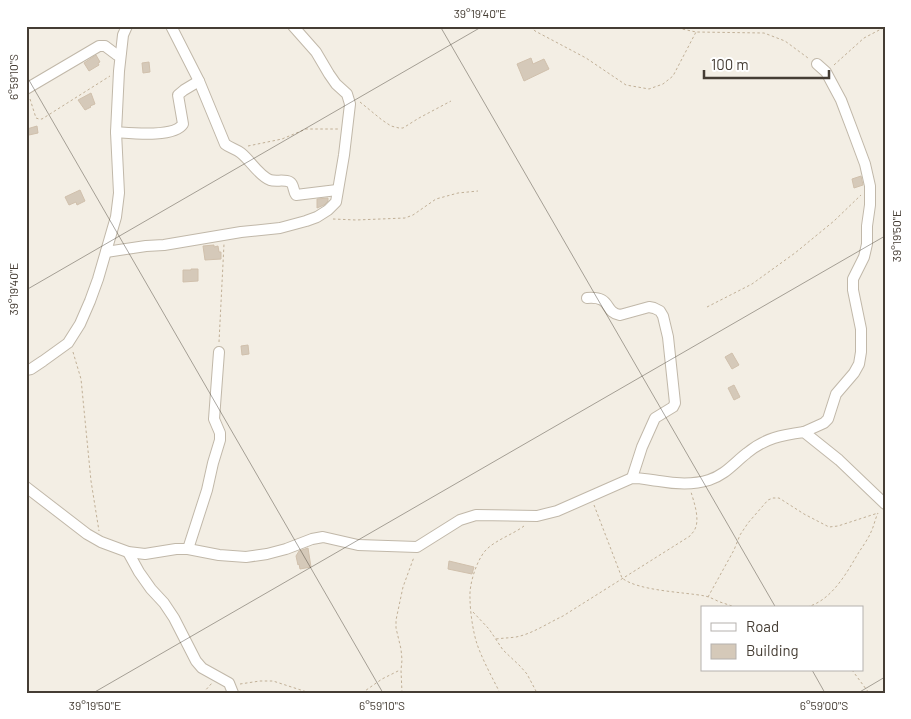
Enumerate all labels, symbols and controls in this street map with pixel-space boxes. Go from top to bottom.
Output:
text: 39°19'40"E [454,6,506,20]
scale bar [704,48,828,80]
text: 6°59'10"S [6,54,20,100]
text: 100 m [711,55,749,73]
text: 39°19'50"E [889,210,903,262]
text: 39°19'40"E [6,263,20,315]
legend [701,606,864,672]
text: Road [746,617,779,635]
text: Building [746,641,799,659]
text: 39°19'50"E [69,698,121,712]
text: 6°59'10"S [359,698,405,712]
text: 6°59'00"S [800,698,848,712]

